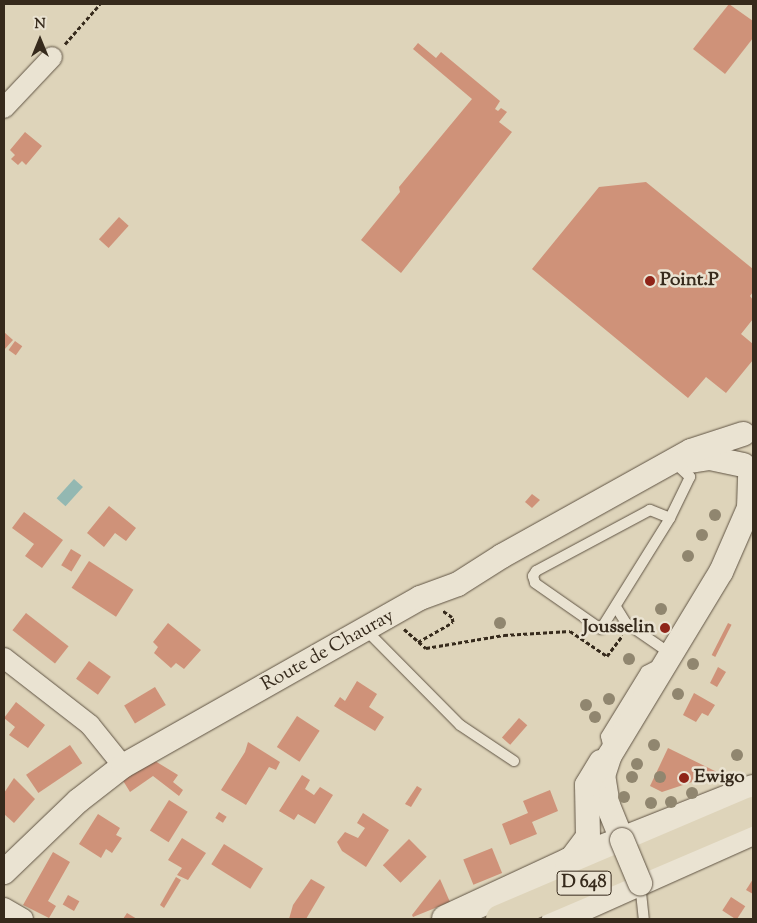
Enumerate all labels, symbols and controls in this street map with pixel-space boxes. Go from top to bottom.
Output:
north arrow [15,15,65,65]
text: N [34,15,46,35]
place label: Point.P [660,270,719,292]
marker: Point.P [644,275,656,287]
street label: Route de Chauray [258,605,398,697]
place label: Jousselin [583,617,655,639]
marker: Jousselin [659,622,671,634]
place label: Ewigo [694,767,745,789]
marker: Ewigo [678,772,690,784]
road number: D 648 [556,868,612,898]

